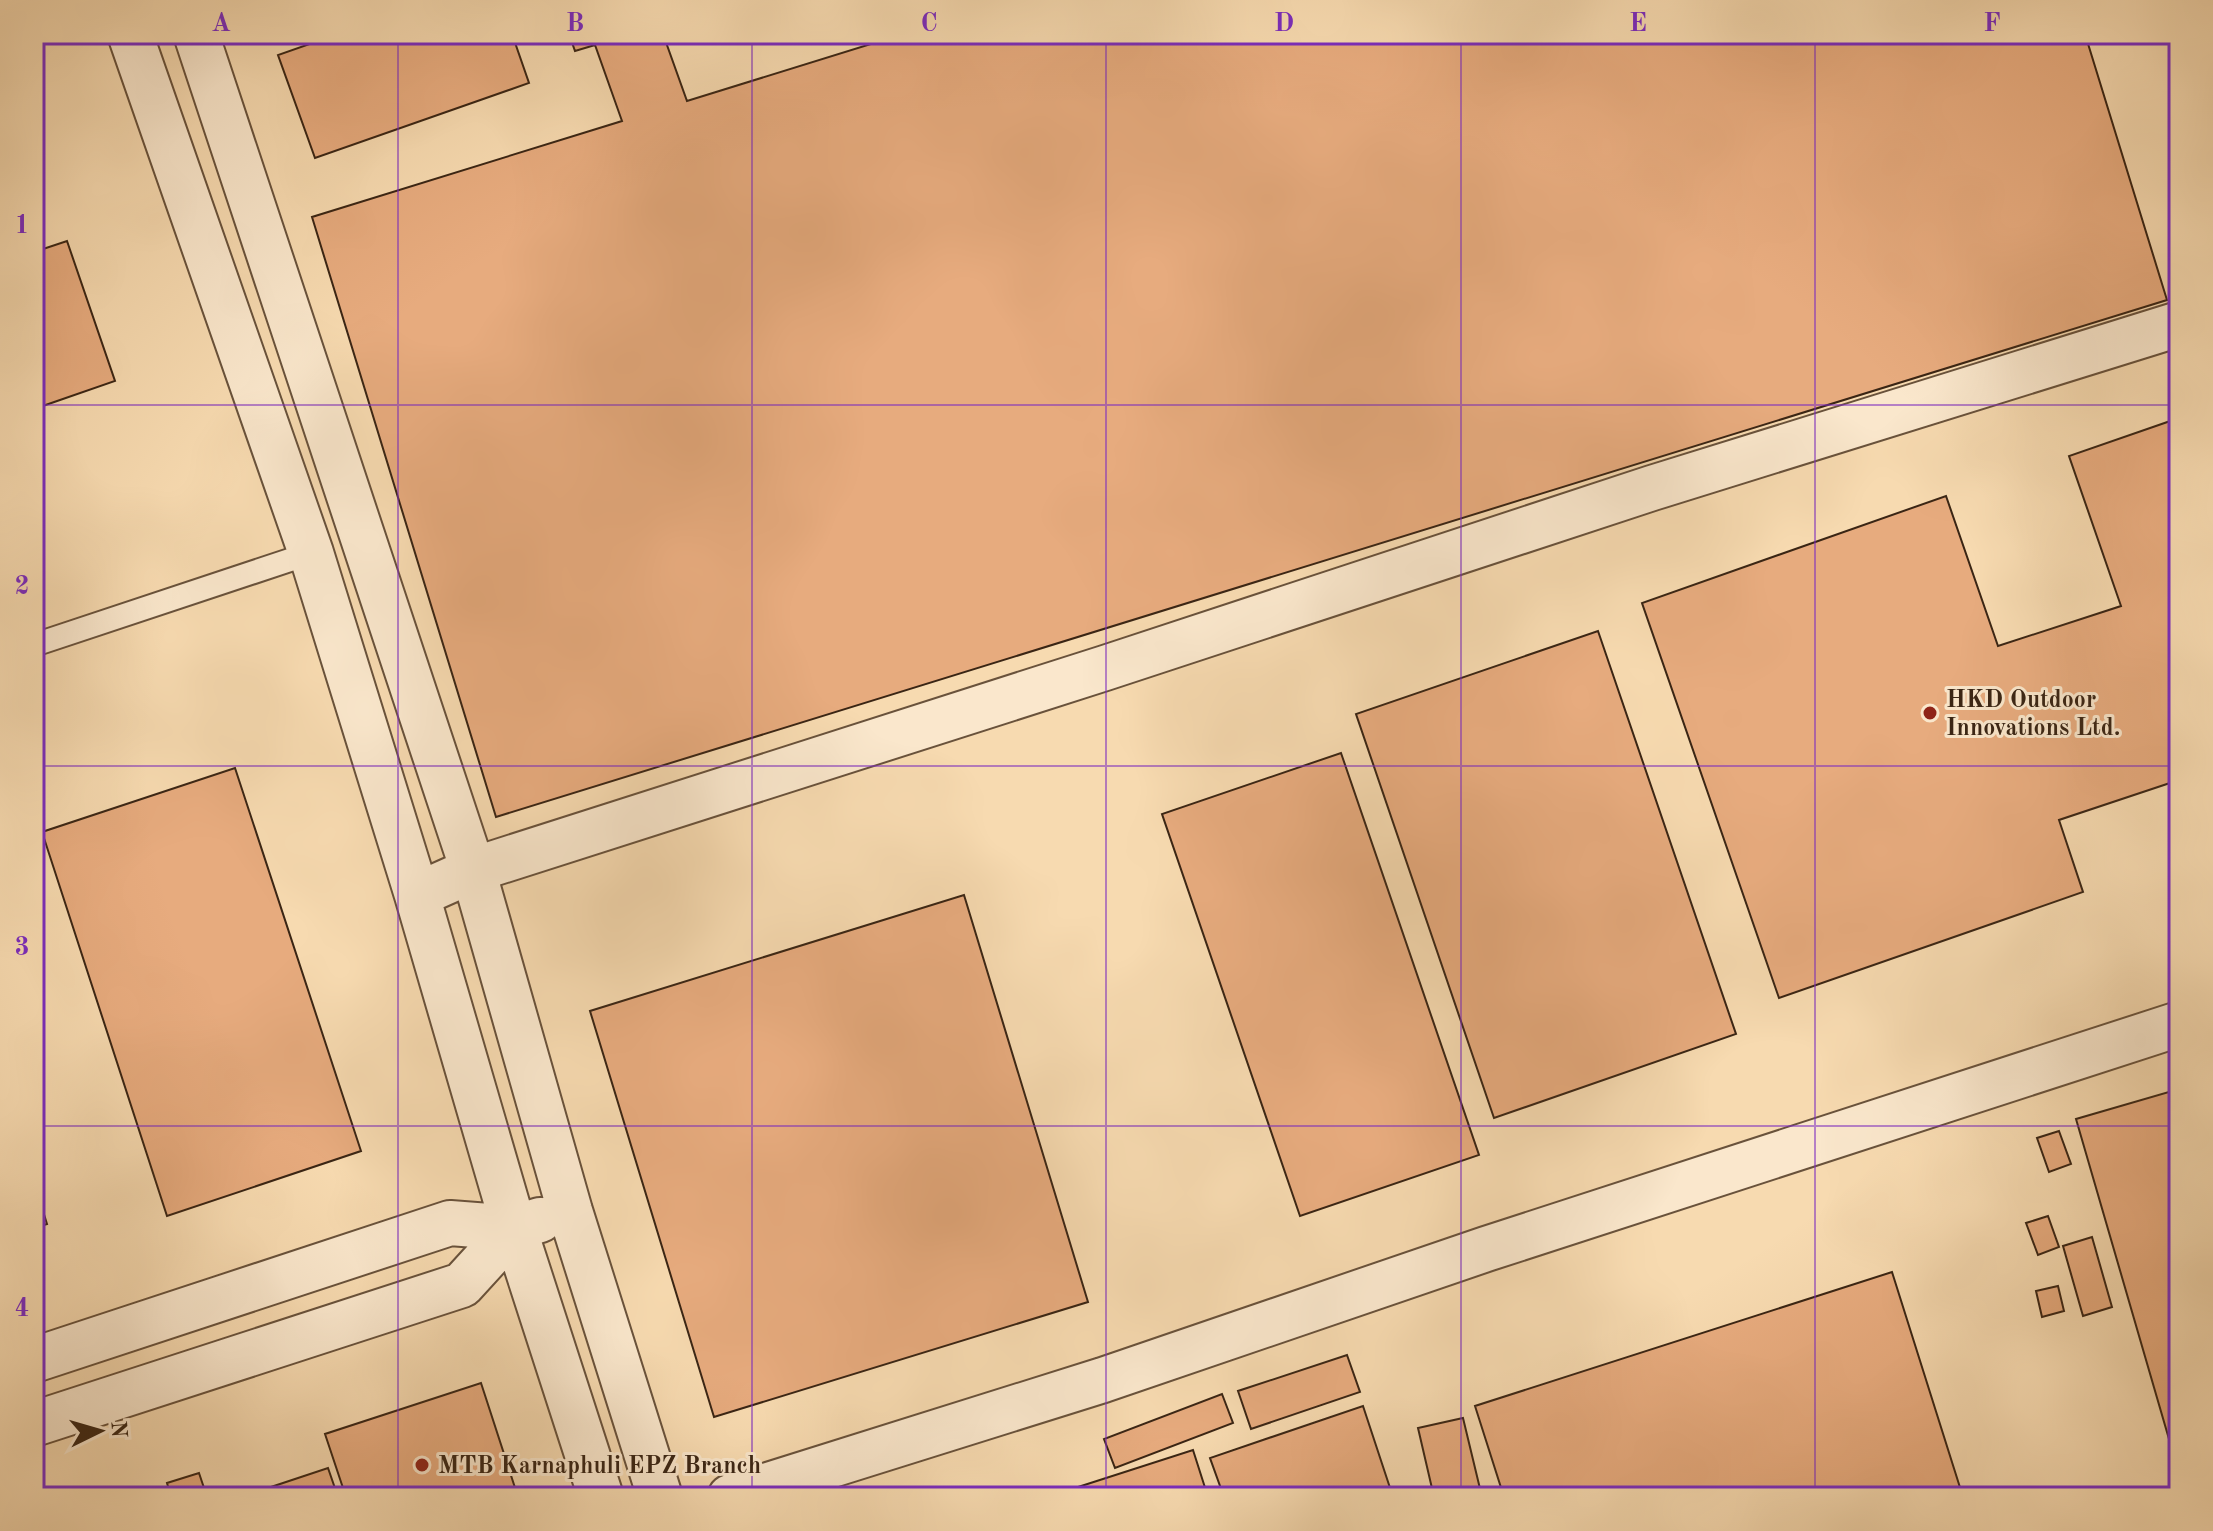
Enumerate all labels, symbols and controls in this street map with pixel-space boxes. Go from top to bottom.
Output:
text: A [211,11,231,37]
text: B [566,11,584,37]
text: C [920,11,938,37]
text: D [1274,11,1294,37]
text: E [1629,11,1647,37]
text: F [1983,11,2001,37]
text: 1 [14,213,30,239]
text: 2 [14,574,30,600]
place label: HKD Outdoor Innovations Ltd. [1946,689,2120,741]
marker: HKD Outdoor Innovations Ltd. [1921,704,1939,722]
text: 3 [14,935,30,961]
text: 4 [14,1296,30,1322]
north arrow [60,1391,140,1471]
text: N [106,1420,130,1439]
place label: MTB Karnaphuli EPZ Branch [438,1455,761,1479]
marker: MTB Karnaphuli EPZ Branch [413,1456,431,1474]

